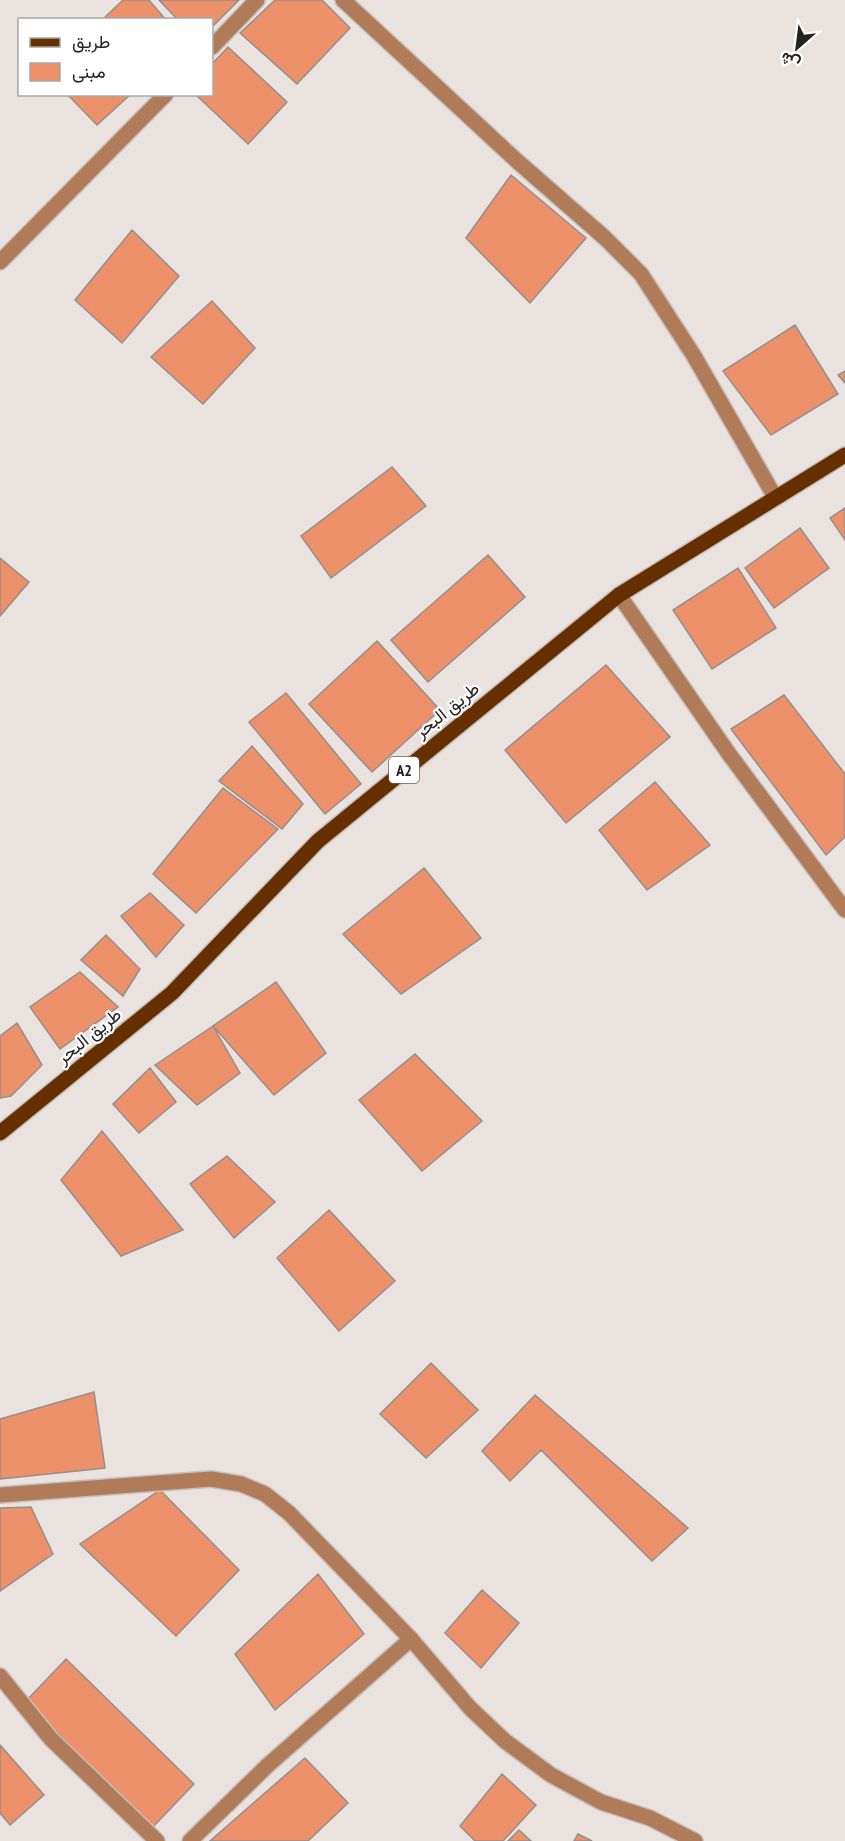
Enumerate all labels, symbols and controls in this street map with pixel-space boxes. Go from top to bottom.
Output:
legend [18,18,213,96]
north arrow [767,18,827,78]
text: طريق [72,30,110,53]
text: ش [777,48,803,75]
text: مبنى [72,60,106,83]
street label: طريق البحر [409,677,484,743]
road number: A2 [389,757,419,783]
street label: طريق البحر [51,1003,126,1069]

